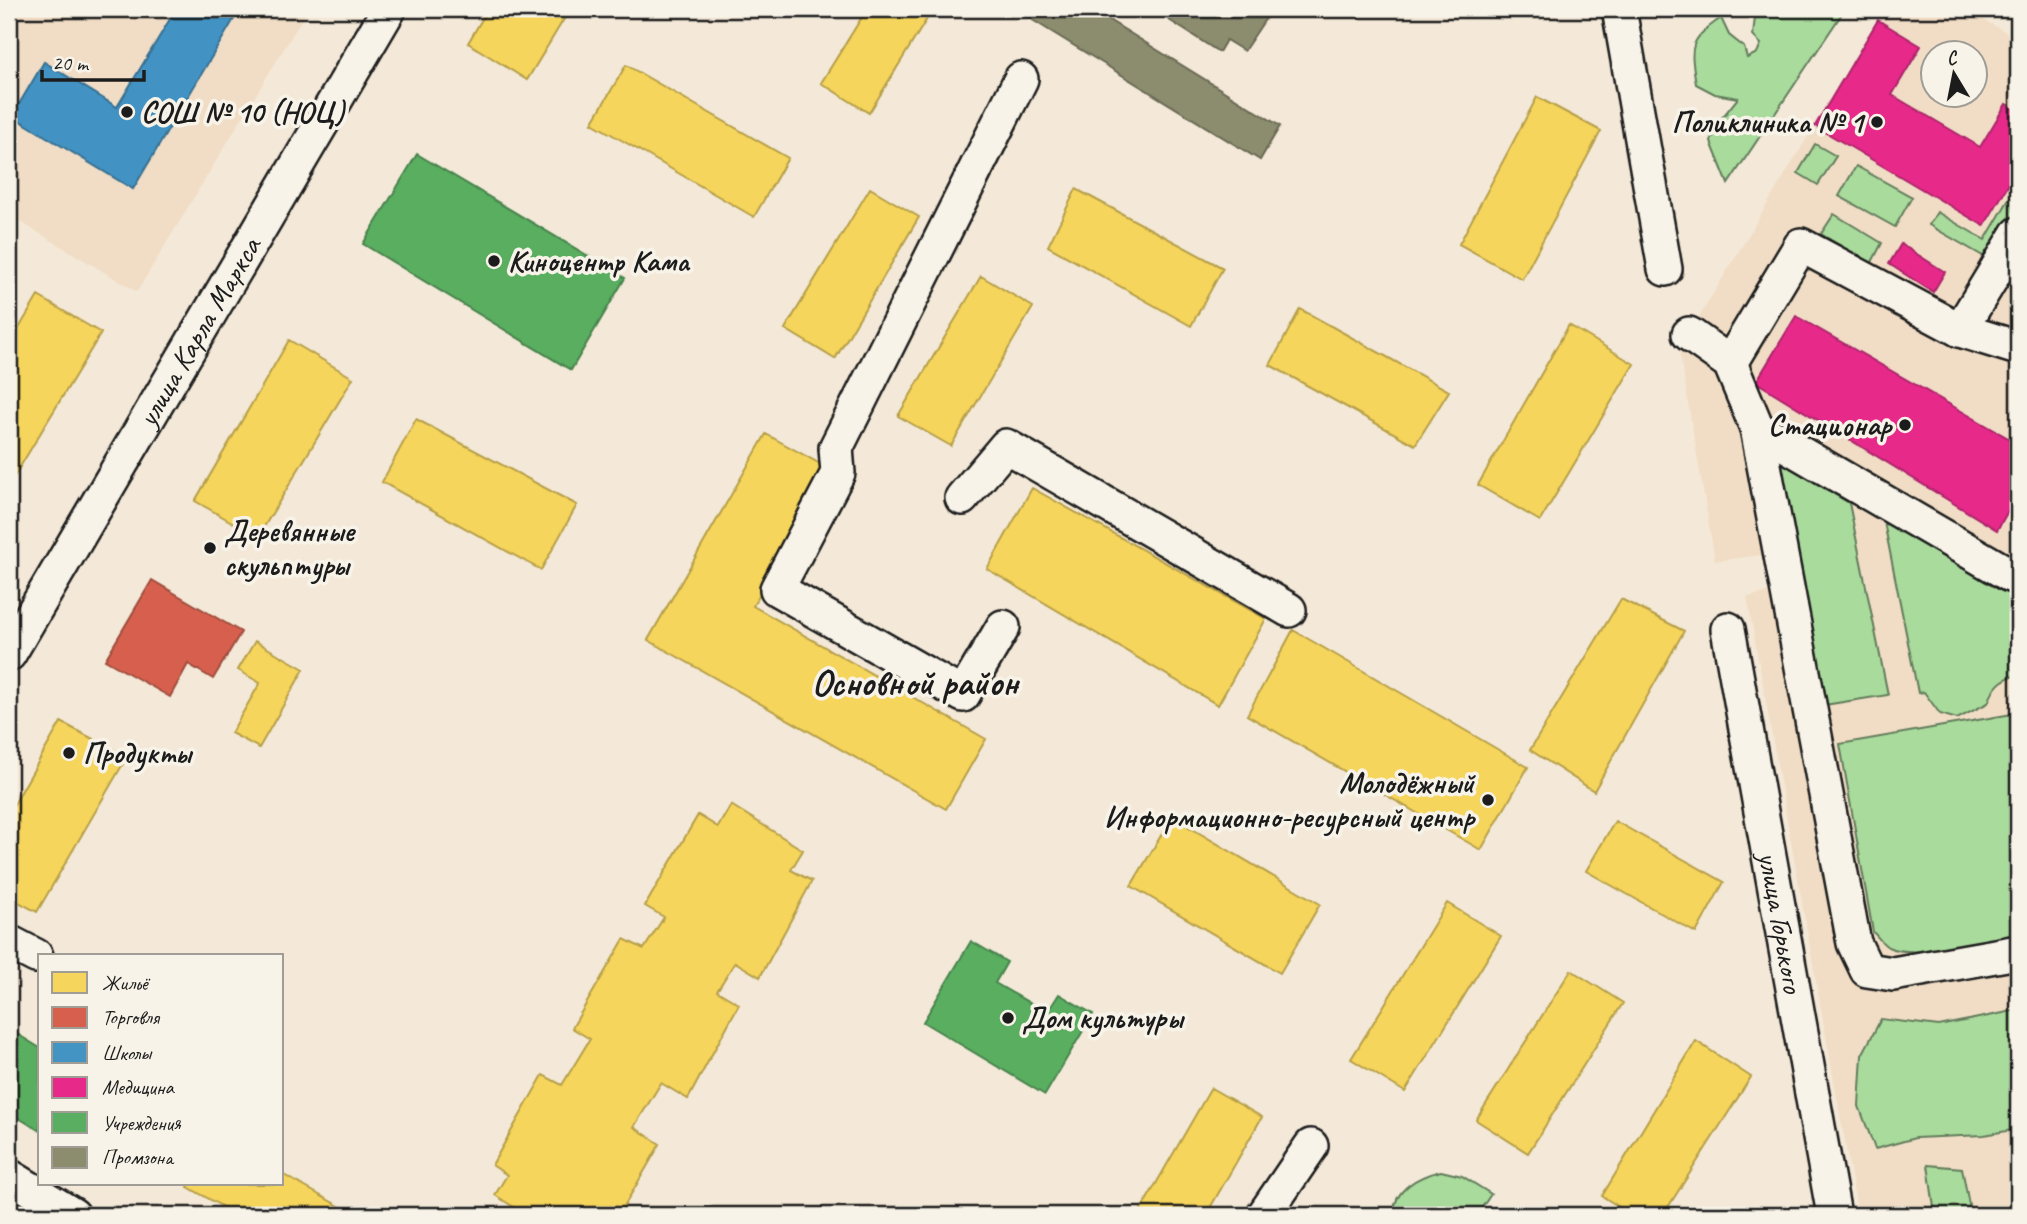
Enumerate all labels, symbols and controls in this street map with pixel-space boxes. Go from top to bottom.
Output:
scale bar [42,38,144,82]
north arrow [1918,38,1988,108]
text: С [1945,45,1961,71]
text: 20 m [52,50,90,76]
place label: СОШ № 10 (НОЦ) [141,93,346,131]
place label: Поликлиника № 1 [1672,103,1866,141]
marker: СОШ № 10 (НОЦ) [119,104,135,120]
marker: Поликлиника № 1 [1869,114,1885,130]
street label: улица Карла Маркса [127,229,270,435]
place label: Киноцентр Кама [508,242,691,280]
marker: Киноцентр Кама [486,253,502,269]
place label: Стационар [1768,406,1894,444]
marker: Стационар [1897,417,1913,433]
place label: Деревянные скульптуры [224,512,357,585]
marker: Деревянные скульптуры [202,540,218,556]
district label: Основной район [812,659,1021,706]
place label: Продукты [83,734,194,773]
marker: Продукты [61,745,77,761]
place label: Молодёжный Информационно-ресурсный центр [1104,764,1477,837]
marker: Молодёжный Информационно-ресурсный центр [1480,792,1496,808]
street label: улица Горького [1749,847,1813,997]
legend [38,954,284,1186]
text: Жильё [102,970,151,996]
place label: Дом культуры [1022,999,1185,1038]
text: Торговля [102,1004,161,1030]
marker: Дом культуры [1000,1010,1016,1026]
text: Школы [102,1040,153,1066]
text: Медицина [102,1074,175,1100]
text: Учреждения [102,1110,182,1136]
text: Промзона [102,1144,175,1170]

